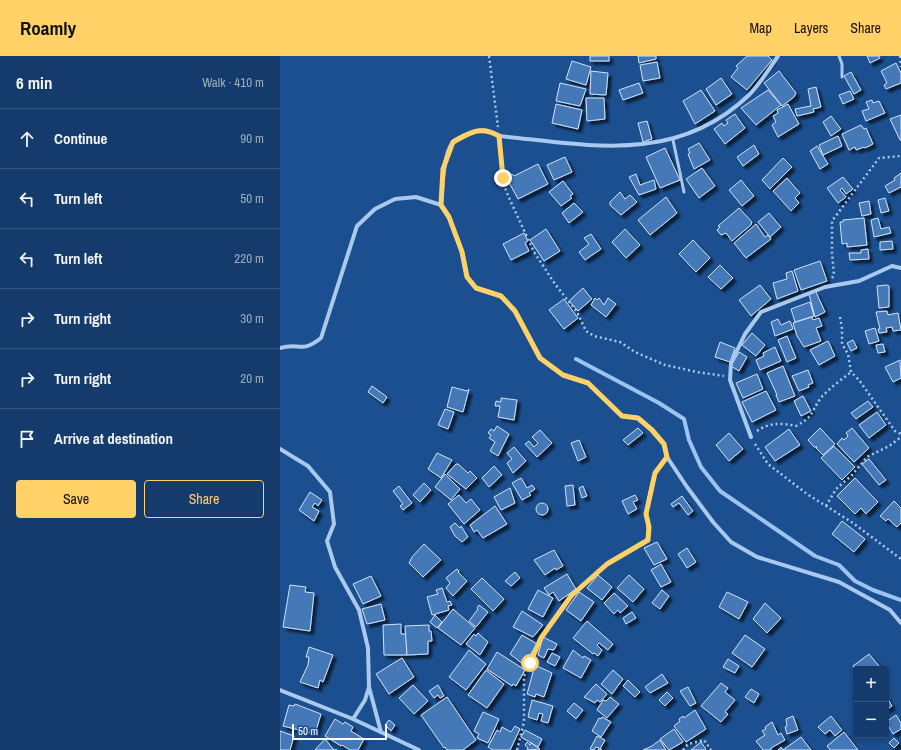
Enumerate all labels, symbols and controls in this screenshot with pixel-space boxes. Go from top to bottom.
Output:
text: Roamly [20,15,76,41]
text: Map [750,19,772,37]
text: Layers [794,19,828,37]
text: Share [850,19,881,37]
text: 6 min [16,71,52,94]
text: Walk · 410 m [202,74,264,91]
icon: ahead [16,128,38,150]
text: Continue [54,128,107,149]
text: 90 m [240,130,264,147]
route end [494,169,512,187]
icon: left [16,188,38,210]
text: Turn left [54,188,102,209]
text: 50 m [240,190,264,207]
icon: left [16,248,38,270]
text: Turn left [54,248,102,269]
text: 220 m [234,250,264,267]
icon: right [16,308,38,330]
text: Turn right [54,308,111,329]
text: 30 m [240,310,264,327]
icon: right [16,368,38,390]
text: Turn right [54,368,111,389]
text: 20 m [240,370,264,387]
icon: arrive [16,428,38,450]
text: Arrive at destination [54,428,173,449]
button: Save [16,480,136,518]
button: Share [144,480,264,518]
route start [521,654,539,672]
map controls [853,666,889,738]
button: + [853,666,889,702]
button: − [853,702,889,738]
scale bar [292,722,387,741]
text: 50 m [298,724,318,738]

